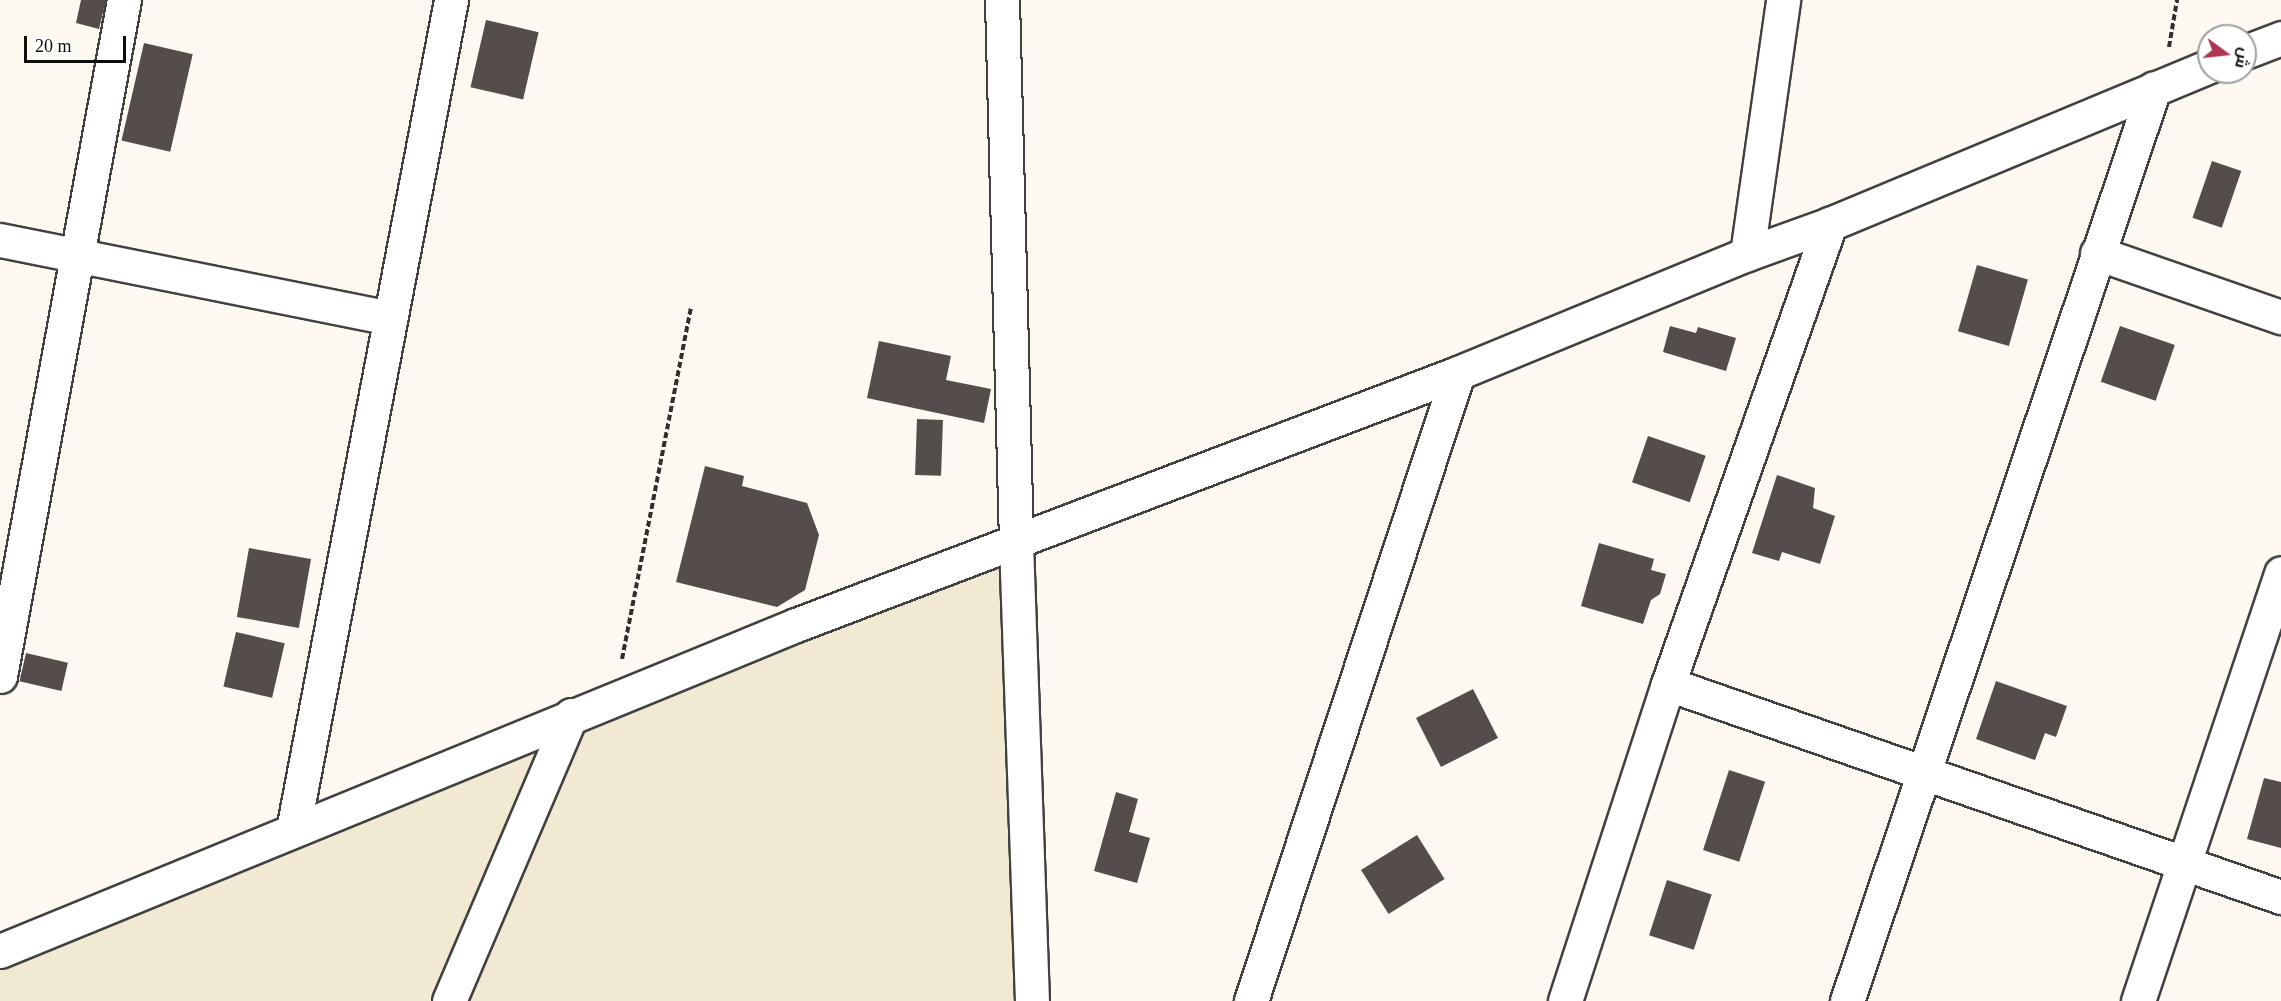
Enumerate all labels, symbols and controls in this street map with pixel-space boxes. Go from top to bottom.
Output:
scale bar [27,24,129,62]
north arrow [2197,24,2257,84]
text: 20 m [35,36,72,56]
text: ش [2232,46,2254,70]

